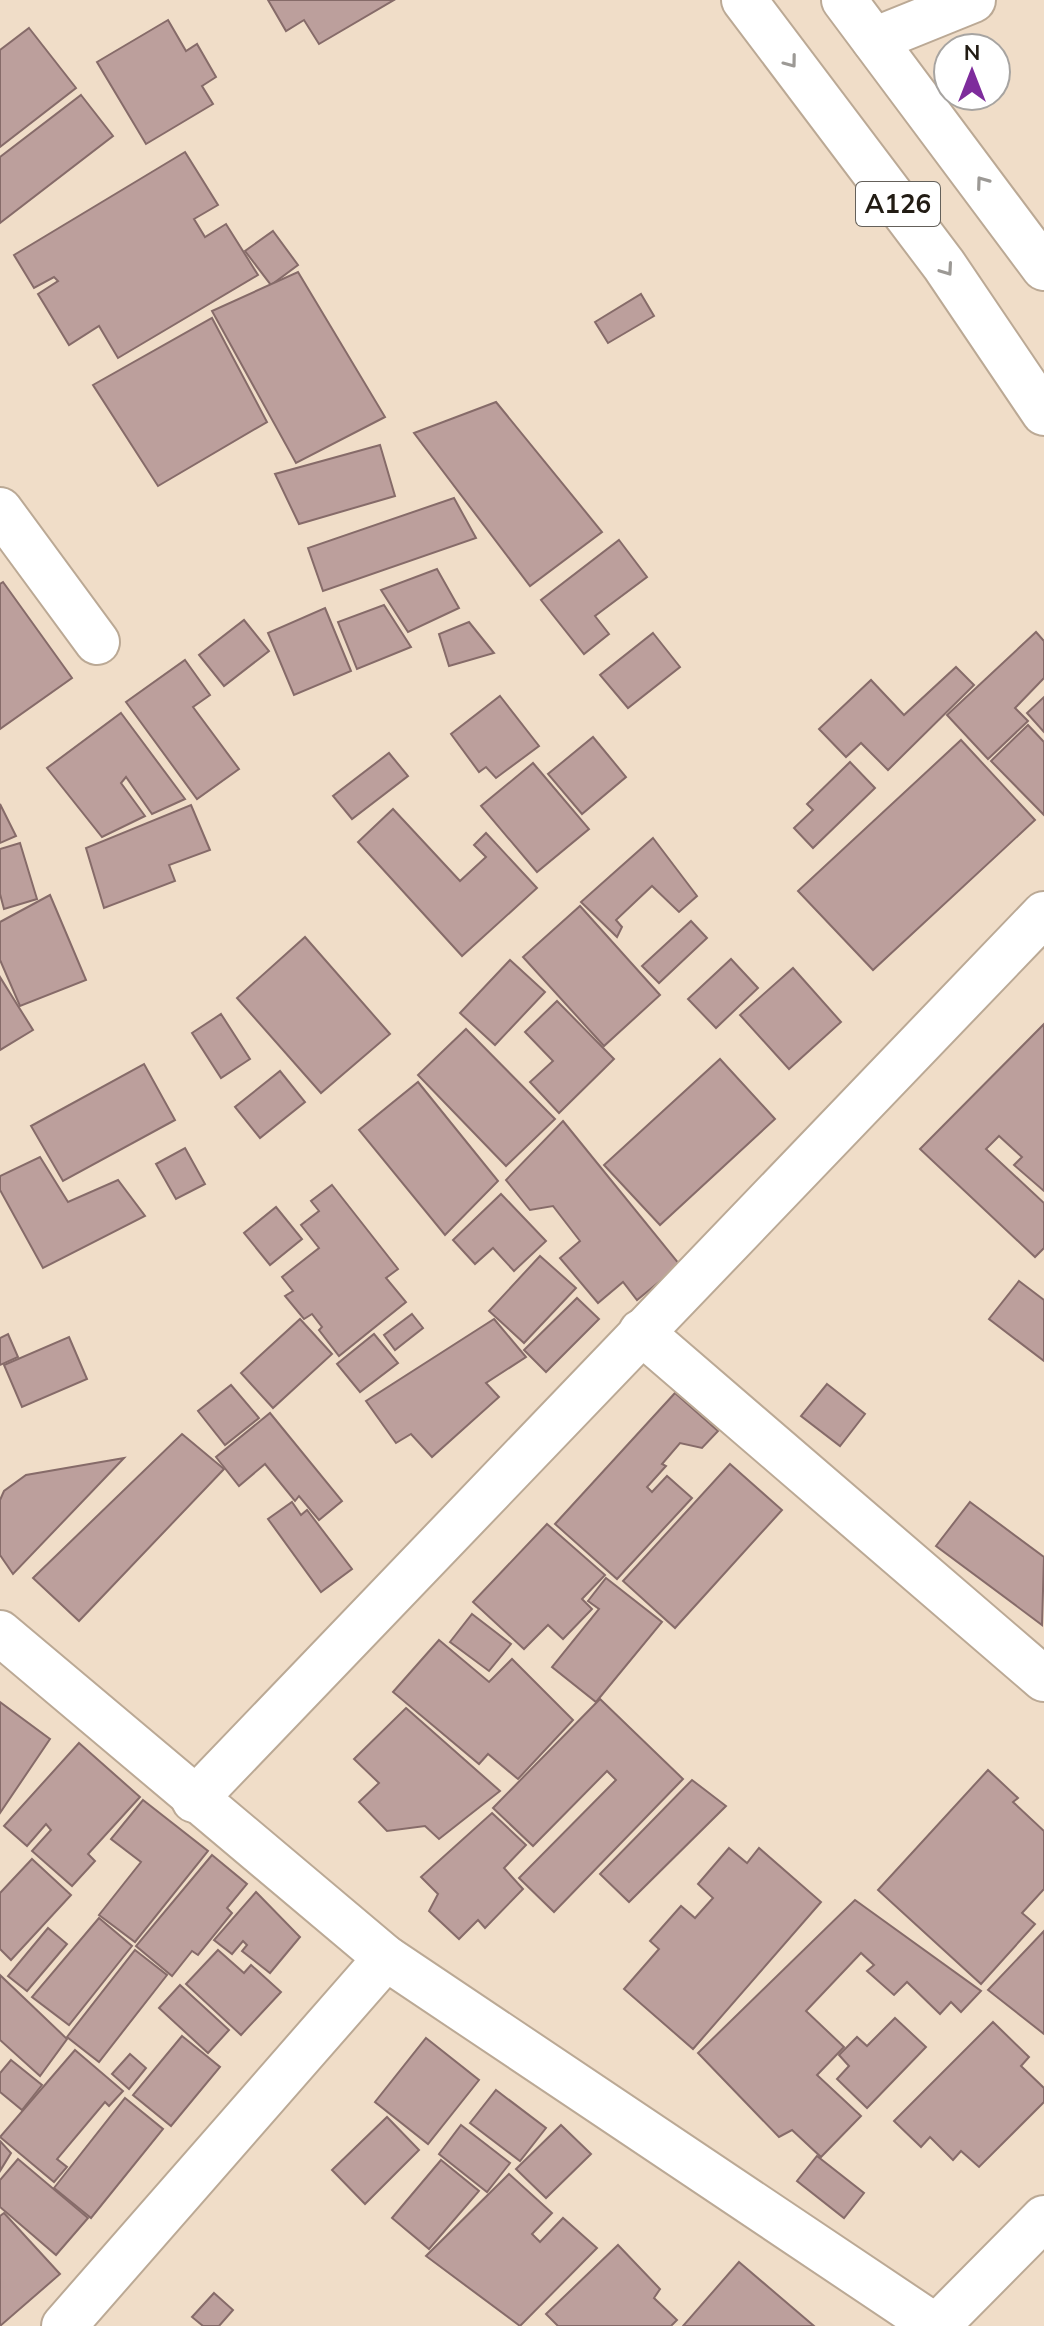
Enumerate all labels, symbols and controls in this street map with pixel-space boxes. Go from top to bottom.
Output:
north arrow [932,32,1012,112]
text: N [964,38,980,66]
one-way arrow [782,53,796,68]
one-way arrow [977,177,992,191]
road number: A126 [856,182,940,226]
one-way arrow [937,261,952,275]

